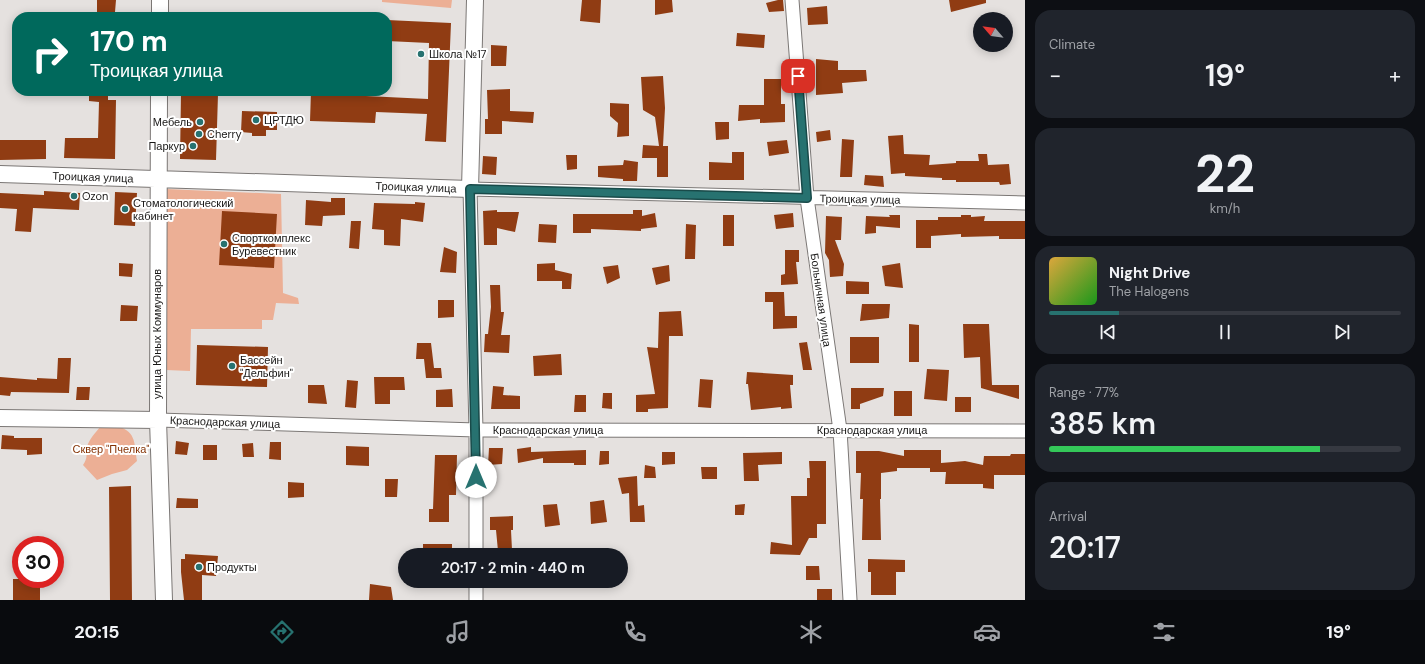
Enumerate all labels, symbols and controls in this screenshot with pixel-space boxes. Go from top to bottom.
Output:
north arrow [973,12,1013,52]
map controls [973,12,1013,52]
text: 170 m [90,23,168,60]
icon: right [24,28,76,80]
text: Climate [1049,36,1095,53]
place label: Школа №17 [429,47,487,61]
marker: Школа №17 [416,49,426,59]
text: 19° [1205,56,1245,95]
text: Троицкая улица [90,59,223,83]
pin [781,59,815,93]
text: − [1049,61,1061,90]
text: + [1389,61,1401,90]
icon: arrive [787,65,809,87]
place label: ЦРТДЮ [264,113,304,127]
place label: Мебель [153,115,192,129]
marker: ЦРТДЮ [251,115,261,125]
marker: Мебель [195,117,205,127]
place label: Cherry [207,127,242,141]
marker: Cherry [194,129,204,139]
place label: Паркур [148,139,185,153]
text: 22 [1195,140,1255,208]
marker: Паркур [188,141,198,151]
street label: Троицкая улица [52,169,135,185]
street label: Троицкая улица [375,179,458,195]
place label: Ozon [82,189,108,203]
marker: Ozon [69,191,79,201]
street label: Троицкая улица [819,191,902,207]
place label: Стоматологический кабинет [133,196,233,223]
text: km/h [1210,200,1240,217]
marker: Стоматологический кабинет [120,204,130,214]
place label: Cпорткомплекс Буревестник [232,231,311,258]
marker: Cпорткомплекс Буревестник [219,239,229,249]
street label: Больничная улица [807,252,835,349]
text: Night Drive [1109,263,1190,283]
street label: улица Юных Коммунаров [150,269,164,399]
text: The Halogens [1109,283,1189,300]
icon: previous [1097,321,1119,343]
icon: pause [1214,321,1236,343]
icon: next [1331,321,1353,343]
place label: Бассейн "Дельфин" [240,353,293,380]
marker: Бассейн "Дельфин" [227,361,237,371]
text: Range · 77% [1049,384,1119,401]
text: 385 km [1049,404,1156,443]
street label: Краснодарская улица [170,413,281,431]
street label: Краснодарская улица [493,423,604,437]
street label: Краснодарская улица [817,423,928,437]
park label: Сквер "Пчелка" [72,442,150,456]
position arrow [455,456,497,498]
text: Arrival [1049,508,1087,525]
text: 20:17 [1049,528,1121,567]
speed limit sign: 30 [12,536,64,588]
text: 20:17 · 2 min · 440 m [441,558,585,578]
place label: Продукты [207,560,257,574]
marker: Продукты [194,562,204,572]
icon: directions [268,618,296,646]
icon: music [444,618,472,646]
icon: phone [621,618,649,646]
icon: climate [797,618,825,646]
icon: car [973,618,1001,646]
icon: filters [1150,618,1178,646]
text: 20:15 [74,620,120,644]
text: 19° [1326,620,1351,644]

